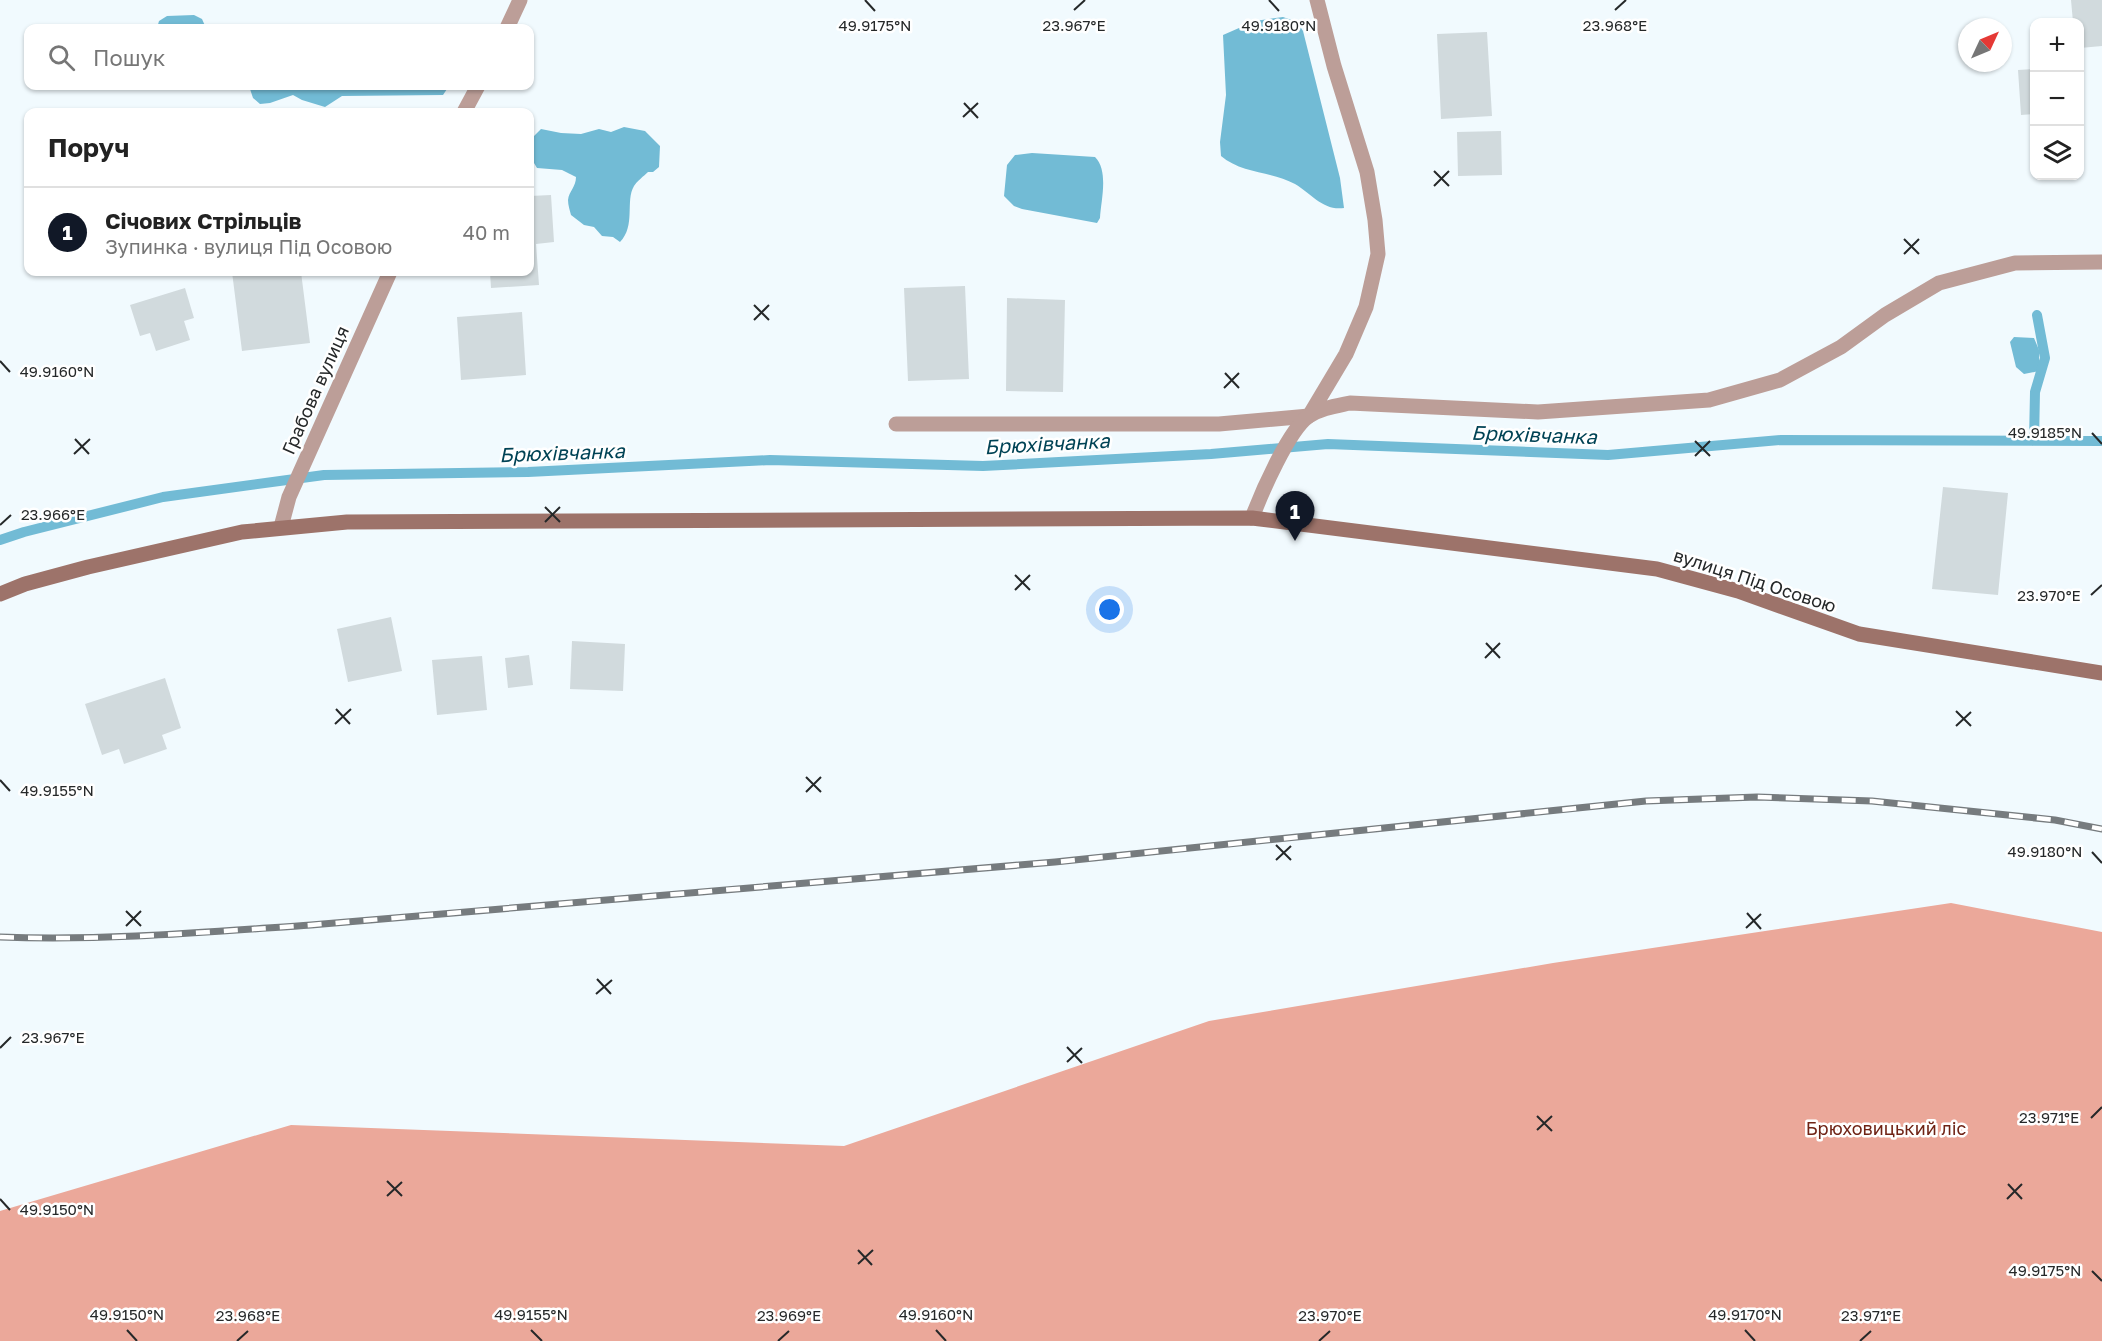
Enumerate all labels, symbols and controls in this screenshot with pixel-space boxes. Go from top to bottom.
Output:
text: 49.9175°N [839,16,911,34]
text: 23.967°E [1042,16,1106,34]
text: 49.9180°N [1242,16,1316,34]
text: 23.968°E [1583,16,1647,34]
north arrow [1958,18,2012,72]
map controls [2030,18,2084,180]
button: + [2030,18,2084,72]
search box [24,24,534,90]
icon: search [45,41,78,74]
text: Пошук [93,44,166,71]
button: − [2030,72,2084,126]
button: layers [2030,126,2084,180]
text: Поруч [48,132,129,163]
text: Січових Стрільців [105,207,301,234]
text: 1 [62,220,73,244]
text: 40 m [463,220,510,244]
text: Зупинка · вулиця Під Осовою [105,234,392,258]
street label: Грабова вулиця [277,322,353,458]
text: 49.9160°N [20,362,94,380]
water label: Брюхівчанка [1471,420,1598,448]
text: 49.9185°N [2008,423,2082,441]
water label: Брюхівчанка [984,428,1111,458]
water label: Брюхівчанка [499,438,626,466]
pin: 1 [1276,492,1314,541]
text: 23.966°E [21,505,85,523]
street label: вулиця Під Осовою [1671,543,1839,617]
text: 23.970°E [2017,586,2081,604]
your location [1095,595,1124,624]
text: 49.9155°N [20,781,94,799]
text: 49.9180°N [2008,842,2082,860]
text: 23.967°E [21,1028,85,1046]
text: 23.971°E [2019,1108,2079,1126]
park label: Брюховицький ліс [1806,1117,1967,1139]
text: 49.9150°N [20,1200,94,1218]
text: 49.9175°N [2009,1261,2081,1279]
text: 49.9150°N [90,1305,164,1323]
text: 49.9155°N [494,1305,568,1323]
text: 49.9160°N [899,1305,973,1323]
text: 49.9170°N [1708,1305,1782,1323]
text: 23.968°E [216,1306,280,1324]
text: 23.969°E [757,1306,821,1324]
text: 23.970°E [1298,1306,1362,1324]
text: 23.971°E [1841,1306,1901,1324]

